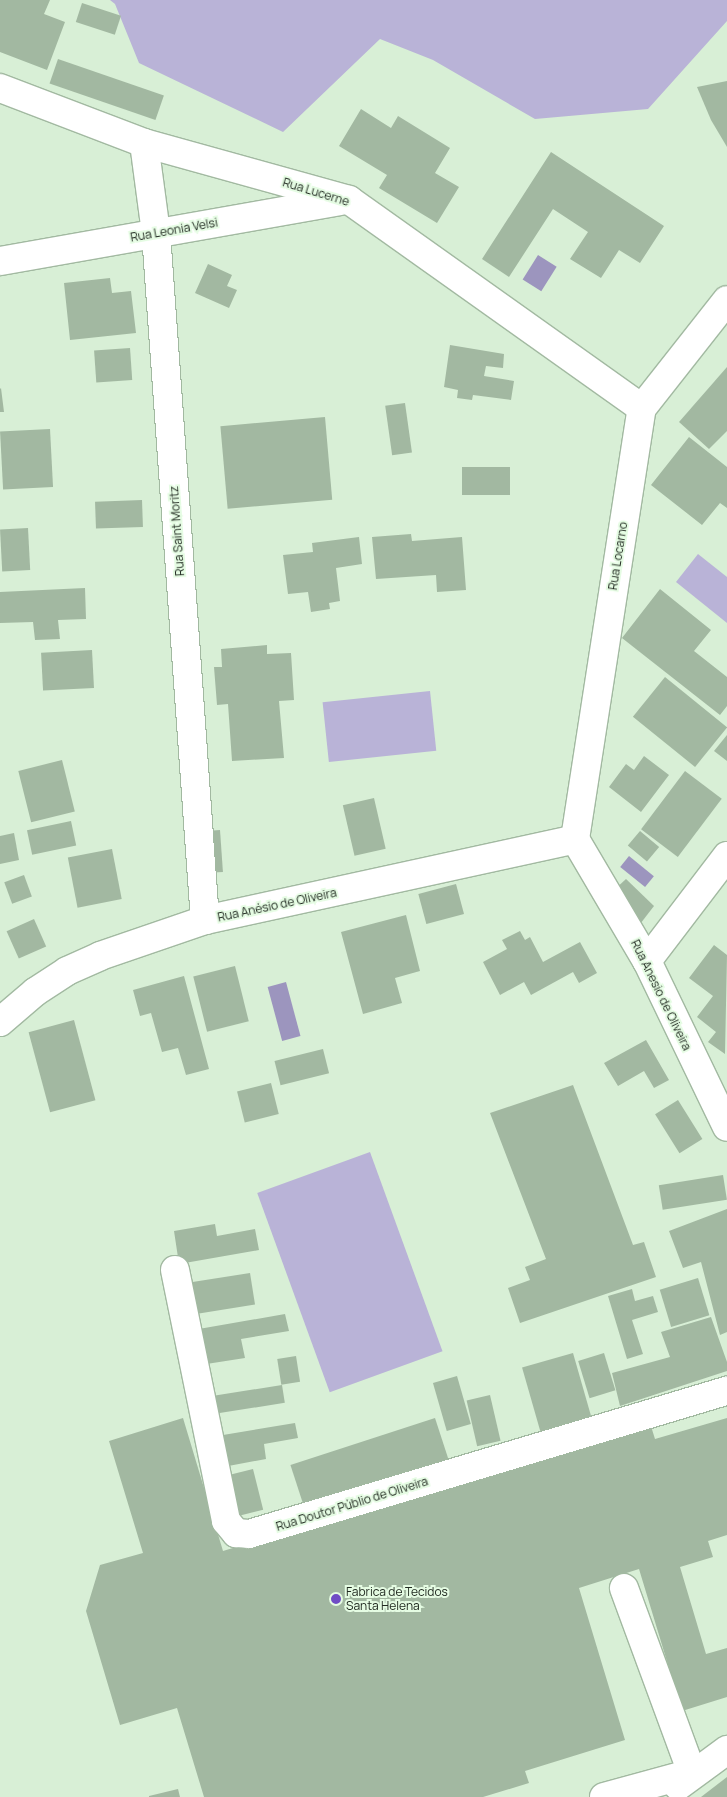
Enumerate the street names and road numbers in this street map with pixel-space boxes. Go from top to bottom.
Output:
street label: Rua Lucerne [281,175,351,209]
street label: Rua Leonia Velsi [129,215,219,245]
street label: Rua Saint Moritz [167,485,187,577]
street label: Rua Locarno [606,521,630,591]
street label: Rua Anésio de Oliveira [216,885,338,925]
street label: Rua Anesio de Oliveira [628,937,694,1053]
street label: Rua Doutor Públio de Oliveira [274,1474,430,1534]

